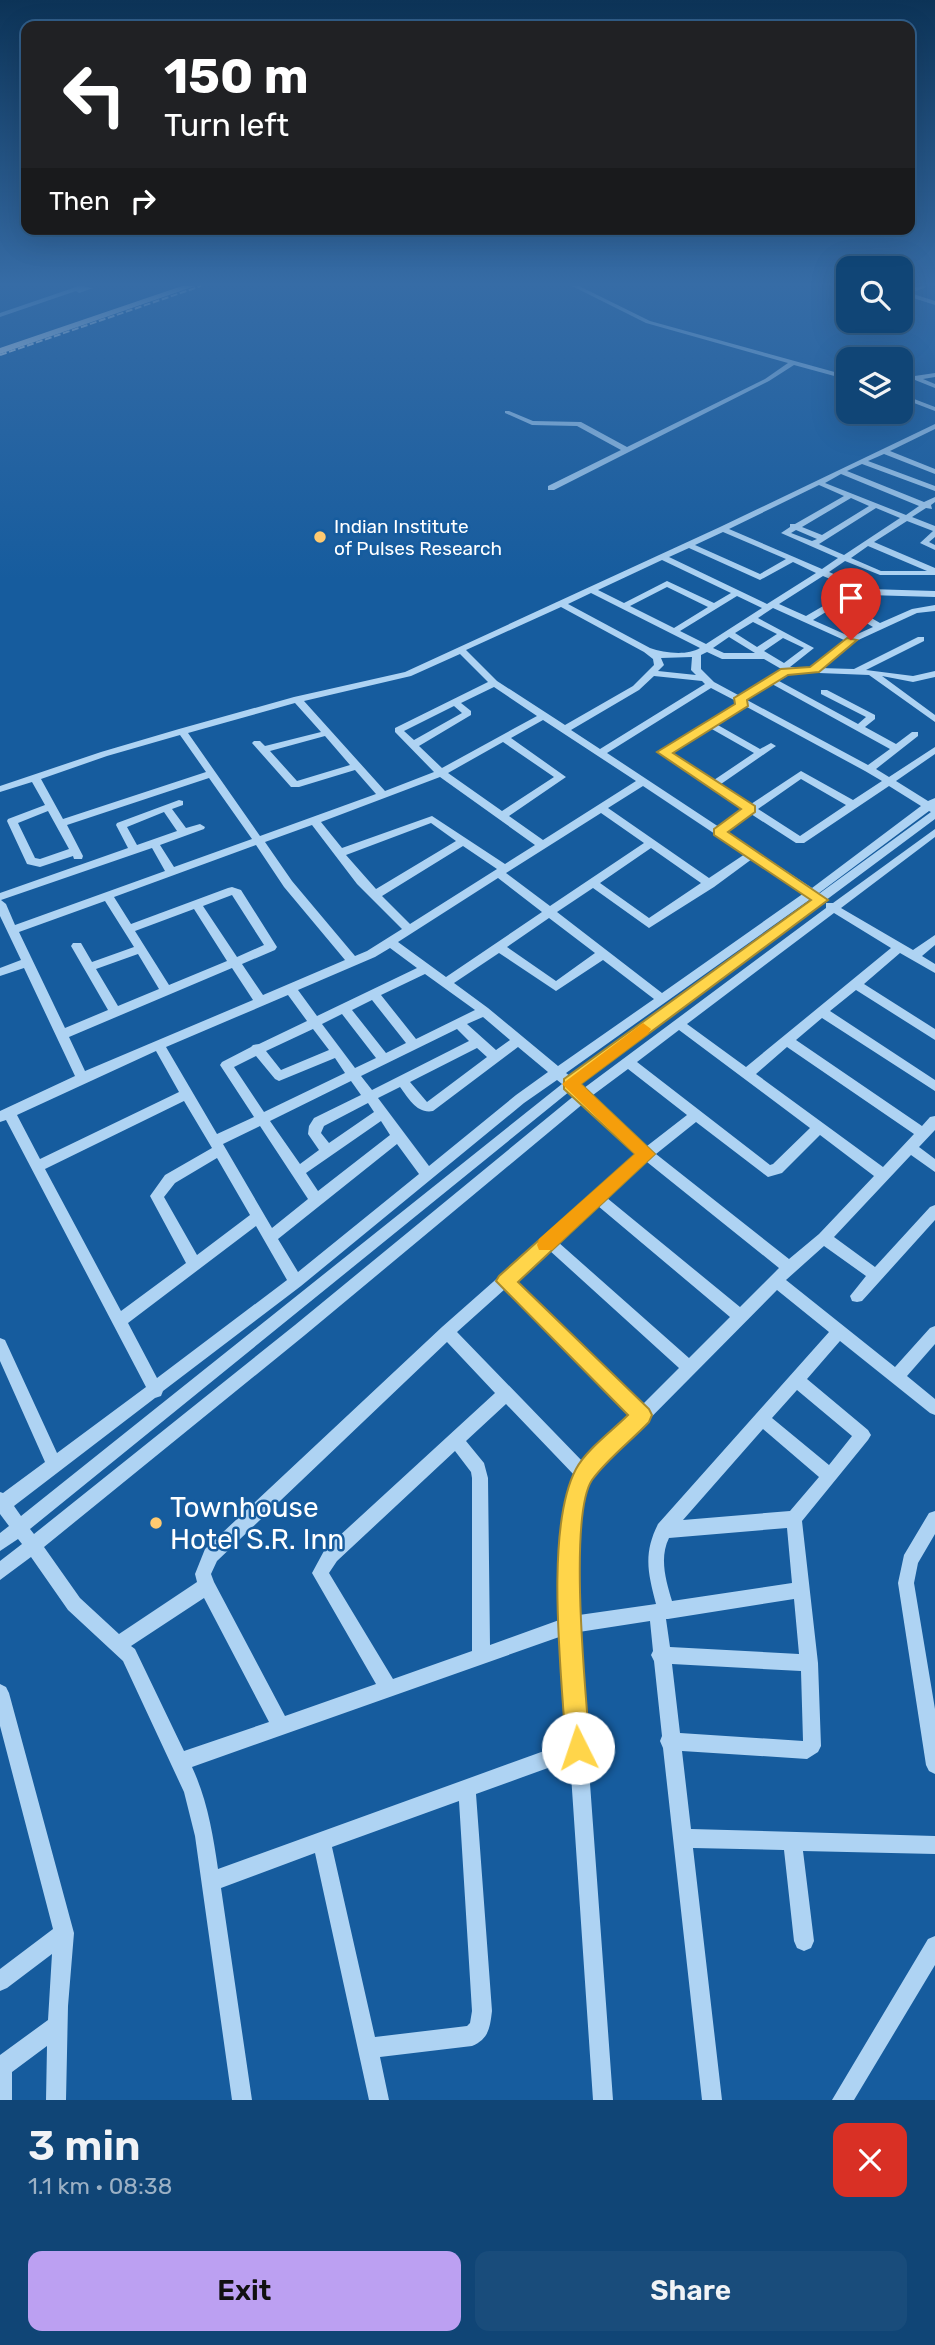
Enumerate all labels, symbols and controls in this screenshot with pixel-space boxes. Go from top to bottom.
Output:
text: 150 m [164,47,309,105]
icon: left [49,49,140,140]
text: Turn left [164,106,289,144]
icon: right [124,182,162,220]
text: Then [49,186,110,217]
map controls [836,256,913,424]
button: search [836,256,913,333]
button: layers [836,347,913,424]
place label: Indian Institute of Pulses Research [334,515,502,560]
marker: Indian Institute of Pulses Research [312,529,328,545]
pin [821,568,881,640]
icon: arrive [832,579,870,617]
place label: Townhouse Hotel S.R. Inn [170,1491,344,1556]
marker: Townhouse Hotel S.R. Inn [148,1515,164,1531]
position arrow [541,1711,615,1785]
text: 3 min [28,2121,141,2171]
button: close [833,2123,907,2197]
text: 1.1 km · 08:38 [28,2172,172,2200]
button: Exit [28,2251,461,2331]
button: Share [475,2251,907,2331]

